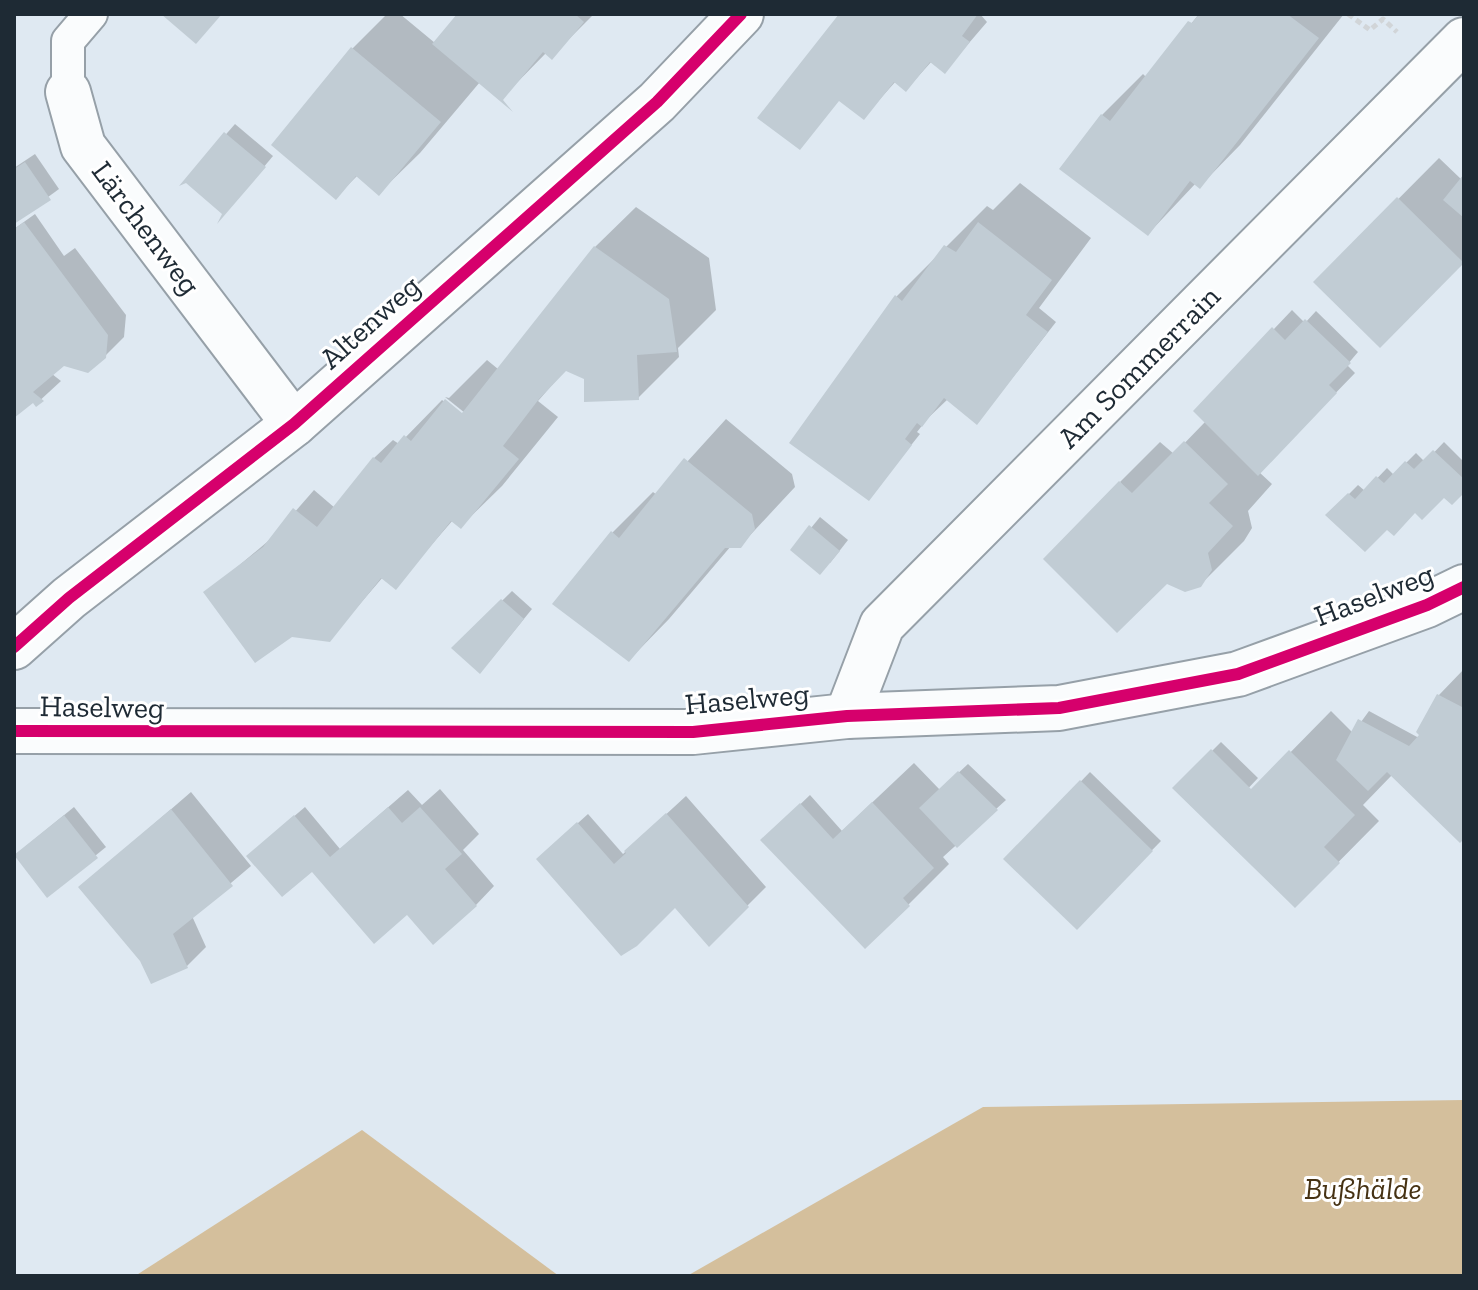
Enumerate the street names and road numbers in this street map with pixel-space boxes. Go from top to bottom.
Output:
street label: Lärchenweg [84,154,208,302]
street label: Altenweg [312,268,428,376]
street label: Am Sommerrain [1050,278,1228,456]
street label: Haselweg [1309,556,1439,634]
street label: Haselweg [683,676,811,722]
street label: Haselweg [39,688,165,726]

